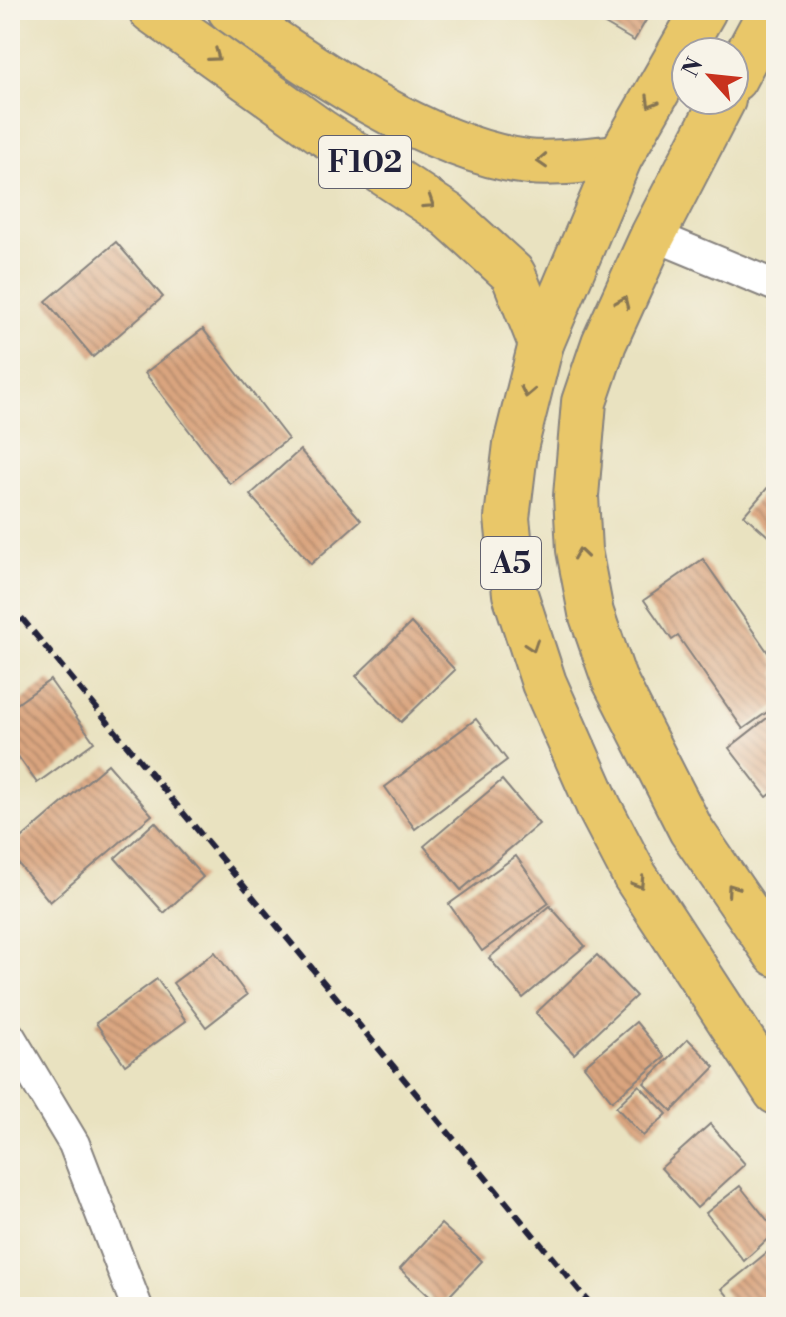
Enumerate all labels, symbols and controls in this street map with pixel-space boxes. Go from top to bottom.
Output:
north arrow [670,36,750,116]
one-way arrow [206,46,220,60]
text: N [678,53,710,81]
one-way arrow [646,94,661,108]
road number: F102 [319,136,411,188]
one-way arrow [535,152,548,169]
one-way arrow [420,193,435,208]
one-way arrow [613,295,629,310]
one-way arrow [519,384,536,398]
road number: A5 [481,537,541,589]
one-way arrow [572,547,589,560]
one-way arrow [523,639,539,653]
one-way arrow [630,874,645,889]
one-way arrow [727,884,742,898]

